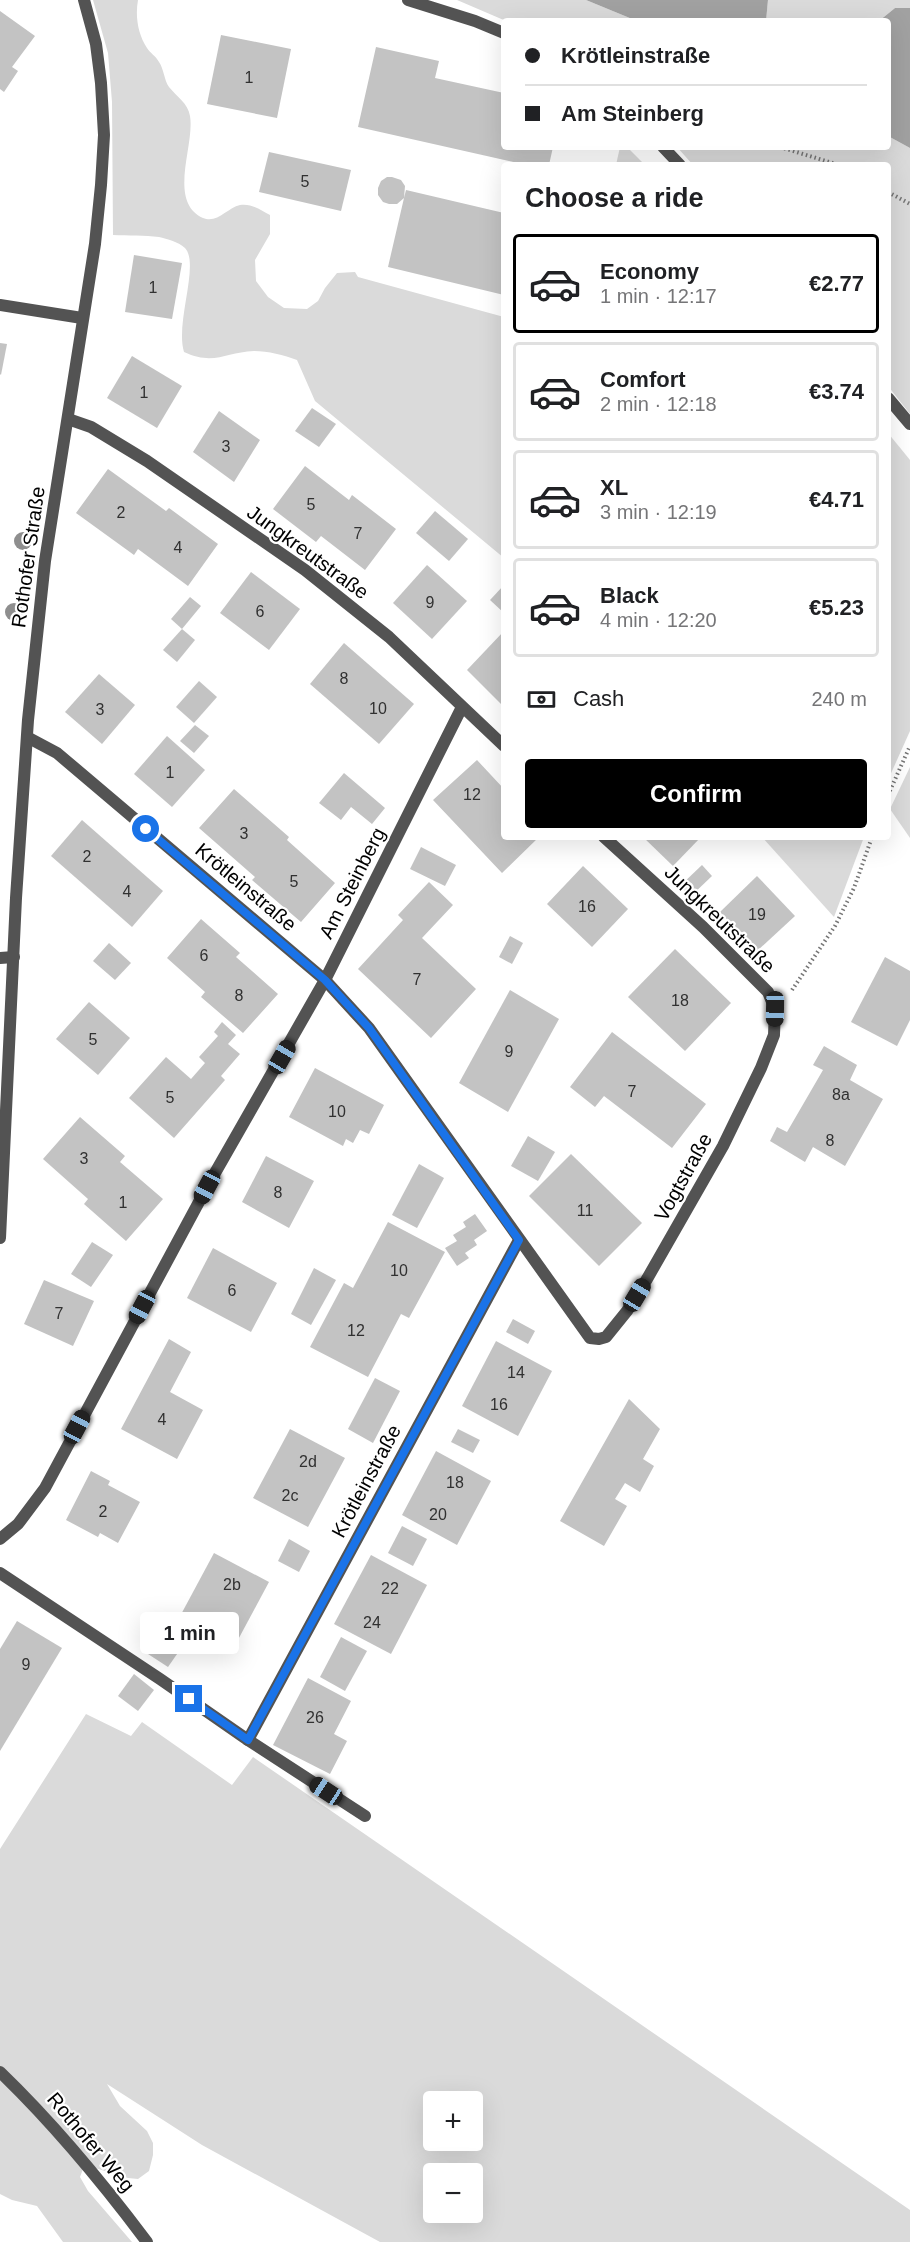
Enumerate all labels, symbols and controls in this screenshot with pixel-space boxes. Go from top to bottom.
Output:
text: Krötleinstraße [561,43,710,68]
house number: 1 [245,69,254,86]
text: Am Steinberg [561,101,704,126]
house number: 5 [301,173,310,190]
text: Choose a ride [525,183,704,213]
icon: car [528,257,582,311]
text: Economy [600,259,699,284]
text: €2.77 [809,271,864,296]
house number: 1 [149,279,158,296]
text: 1 min · 12:17 [600,285,717,307]
icon: car [528,365,582,419]
text: Comfort [600,367,686,392]
text: €3.74 [809,379,864,404]
house number: 1 [140,384,149,401]
text: 2 min · 12:18 [600,393,717,415]
house number: 3 [222,438,231,455]
icon: car [528,473,582,527]
text: XL [600,475,628,500]
street label: Rothofer Straße [7,485,49,629]
text: €4.71 [809,487,864,512]
house number: 5 [307,496,316,513]
street label: Jungkreutstraße [243,501,373,603]
text: 3 min · 12:19 [600,501,717,523]
house number: 2 [117,504,126,521]
house number: 7 [354,525,363,542]
house number: 4 [174,539,183,556]
icon: car [528,581,582,635]
text: Black [600,583,659,608]
house number: 9 [426,594,435,611]
text: €5.23 [809,595,864,620]
house number: 6 [256,603,265,620]
text: 4 min · 12:20 [600,609,717,631]
house number: 8 [340,670,349,687]
icon: cash [525,683,558,716]
text: Cash [573,686,624,711]
text: 240 m [811,688,867,710]
house number: 10 [369,700,387,717]
house number: 3 [96,701,105,718]
button: Confirm [525,759,867,828]
house number: 1 [166,764,175,781]
house number: 12 [463,786,481,803]
route start [132,815,159,842]
street label: Am Steinberg [315,824,389,942]
house number: 3 [240,825,249,842]
street label: Krötleinstraße [191,839,301,935]
house number: 2 [83,848,92,865]
street label: Jungkreutstraße [660,861,780,977]
house number: 5 [290,873,299,890]
house number: 4 [123,883,132,900]
house number: 16 [578,898,596,915]
house number: 19 [748,906,766,923]
house number: 6 [200,947,209,964]
house number: 7 [413,971,422,988]
house number: 8 [235,987,244,1004]
car [766,991,784,1027]
house number: 18 [671,992,689,1009]
house number: 5 [89,1031,98,1048]
car [265,1037,299,1077]
house number: 9 [505,1043,514,1060]
house number: 7 [628,1083,637,1100]
house number: 8a [832,1086,850,1103]
house number: 5 [166,1089,175,1106]
house number: 10 [328,1103,346,1120]
street label: Vogtstraße [650,1129,716,1225]
house number: 8 [826,1132,835,1149]
house number: 3 [80,1150,89,1167]
car [191,1167,223,1207]
house number: 8 [274,1184,283,1201]
house number: 1 [119,1194,128,1211]
house number: 11 [577,1202,593,1219]
house number: 10 [390,1262,408,1279]
car [620,1275,654,1315]
house number: 6 [228,1282,237,1299]
car [126,1287,158,1327]
house number: 7 [55,1305,64,1322]
house number: 12 [347,1322,365,1339]
house number: 14 [507,1364,525,1381]
house number: 16 [490,1396,508,1413]
car [61,1407,93,1447]
house number: 4 [158,1411,167,1428]
street label: Krötleinstraße [327,1421,405,1541]
house number: 2d [299,1453,317,1470]
house number: 18 [446,1474,464,1491]
house number: 2c [282,1487,298,1504]
house number: 2 [99,1503,108,1520]
house number: 20 [429,1506,447,1523]
house number: 2b [223,1576,241,1593]
house number: 22 [381,1580,399,1597]
callout: 1 min [140,1612,238,1654]
house number: 24 [363,1614,381,1631]
text: 1 min [163,1622,216,1644]
house number: 9 [22,1656,31,1673]
route end [175,1685,202,1712]
house number: 26 [306,1709,324,1726]
car [306,1774,346,1808]
street label: Rothofer Weg [43,2088,139,2196]
map controls [423,2091,483,2223]
button: + [423,2091,483,2151]
button: − [423,2163,483,2223]

